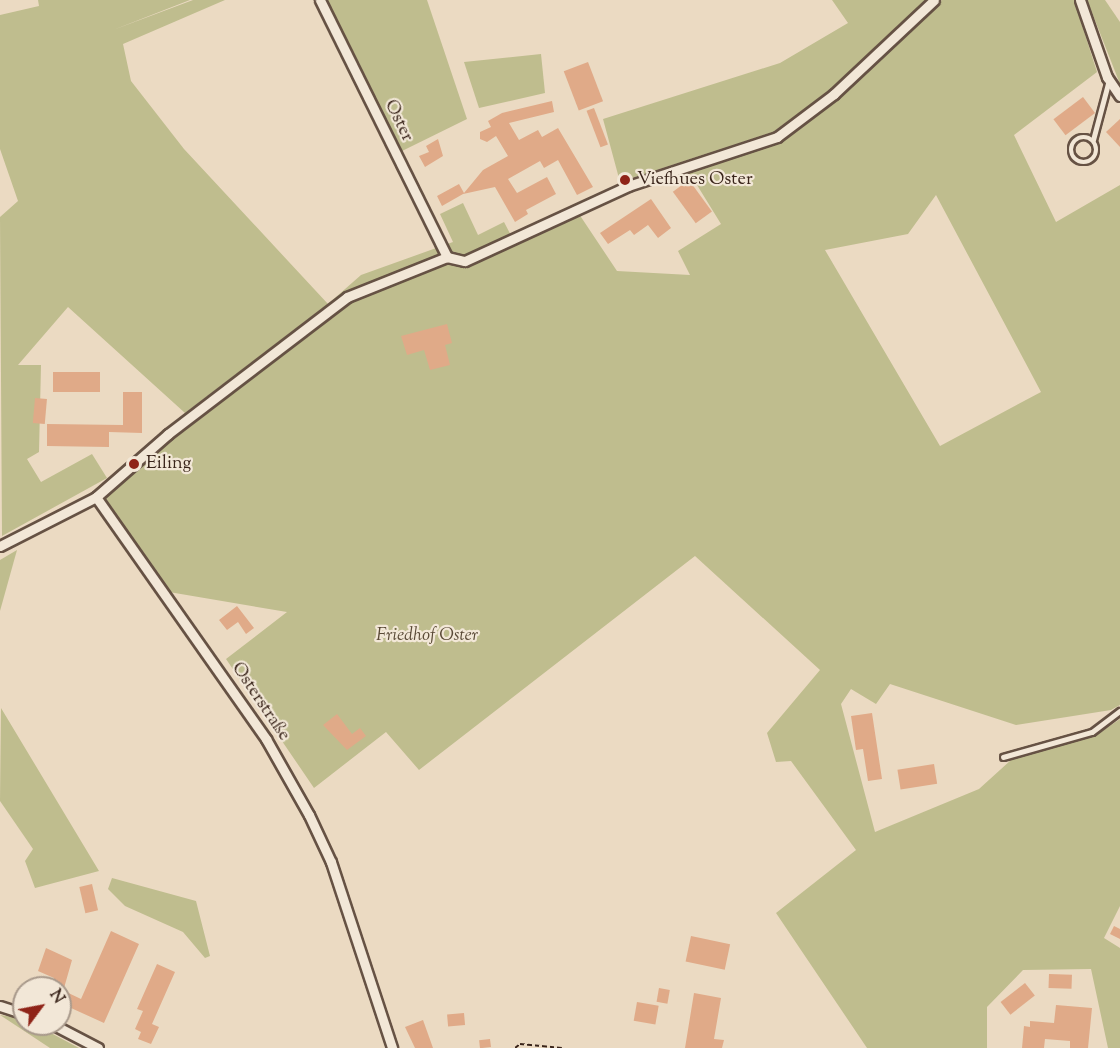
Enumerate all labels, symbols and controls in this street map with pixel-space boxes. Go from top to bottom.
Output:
street label: Oster [379,97,417,145]
place label: Viefhues Oster [637,169,753,191]
marker: Viefhues Oster [618,173,632,187]
place label: Eiling [146,453,191,475]
marker: Eiling [127,457,141,471]
park label: Friedhof Oster [376,625,478,647]
street label: Osterstraße [226,659,294,745]
north arrow [12,976,72,1036]
text: N [43,986,69,1009]

